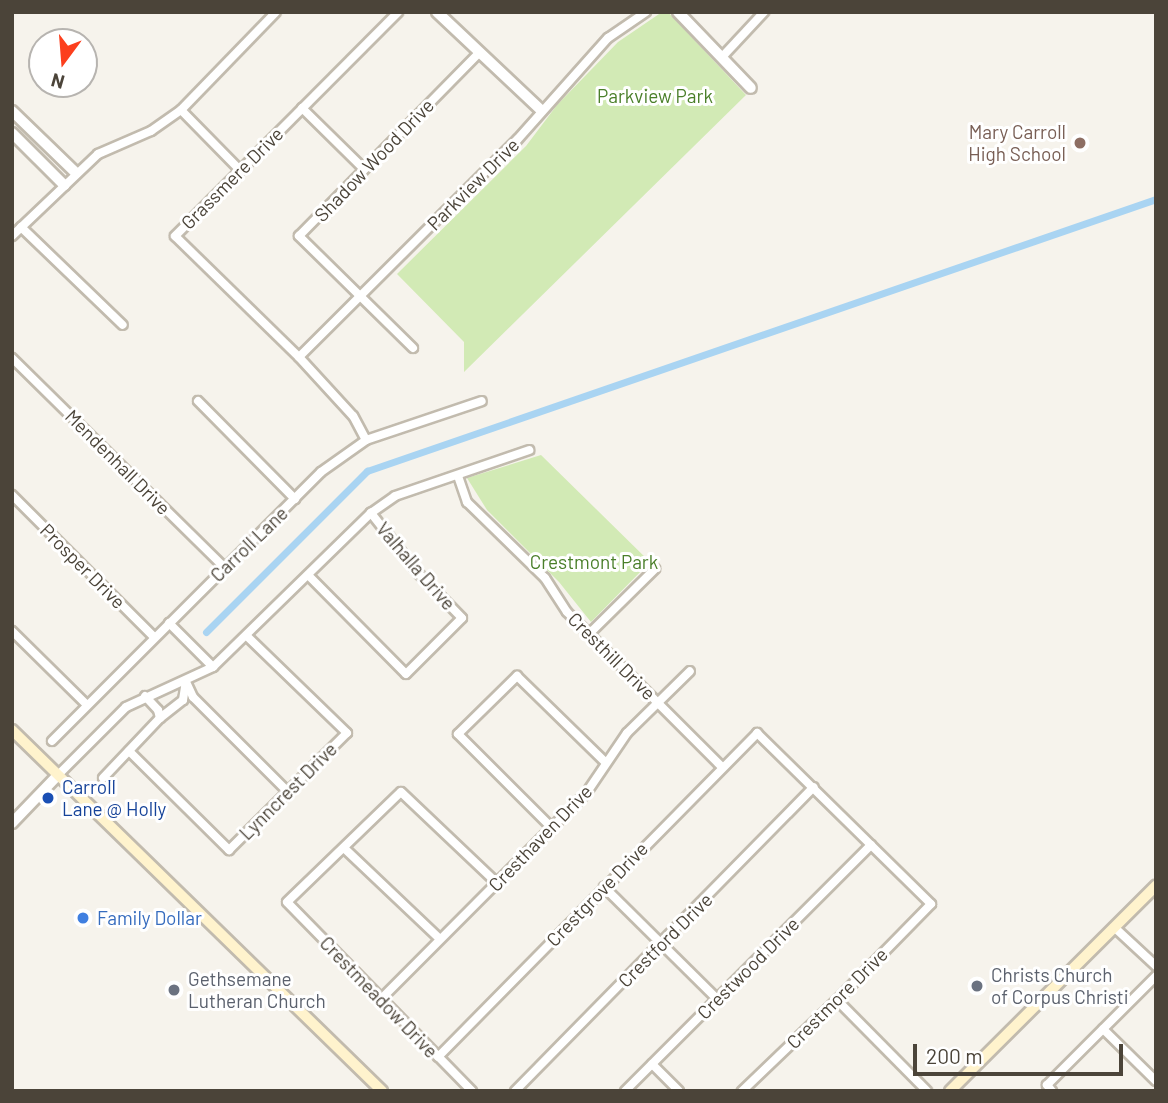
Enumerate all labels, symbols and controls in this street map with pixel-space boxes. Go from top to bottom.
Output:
north arrow [28,28,98,98]
text: N [48,69,67,95]
park label: Parkview Park [597,85,713,107]
street label: Shadow Wood Drive [310,94,438,226]
place label: Mary Carroll High School [968,121,1066,165]
street label: Grassmere Drive [176,122,288,234]
street label: Parkview Drive [422,133,524,235]
marker: Mary Carroll High School [1072,135,1088,151]
street label: Mendenhall Drive [61,405,175,519]
street label: Carroll Lane [206,502,292,586]
street label: Valhalla Drive [372,517,460,615]
street label: Prosper Drive [36,519,130,613]
park label: Crestmont Park [530,551,658,573]
street label: Cresthill Drive [564,608,660,704]
street label: Lynncrest Drive [235,738,341,844]
place label: Carroll Lane @ Holly [62,776,166,820]
street label: Cresthaven Drive [483,780,597,896]
marker: Carroll Lane @ Holly [40,790,56,806]
street label: Crestgrove Drive [542,837,652,951]
street label: Crestford Drive [613,888,717,992]
place label: Family Dollar [97,907,202,929]
marker: Family Dollar [75,910,91,926]
street label: Crestwood Drive [692,912,804,1024]
street label: Crestmeadow Drive [315,932,443,1062]
street label: Crestmore Drive [782,943,892,1053]
place label: Christs Church of Corpus Christi [991,964,1129,1008]
place label: Gethsemane Lutheran Church [188,968,326,1012]
marker: Christs Church of Corpus Christi [969,978,985,994]
marker: Gethsemane Lutheran Church [166,982,182,998]
scale bar [916,1030,1126,1074]
text: 200 m [926,1043,983,1068]

